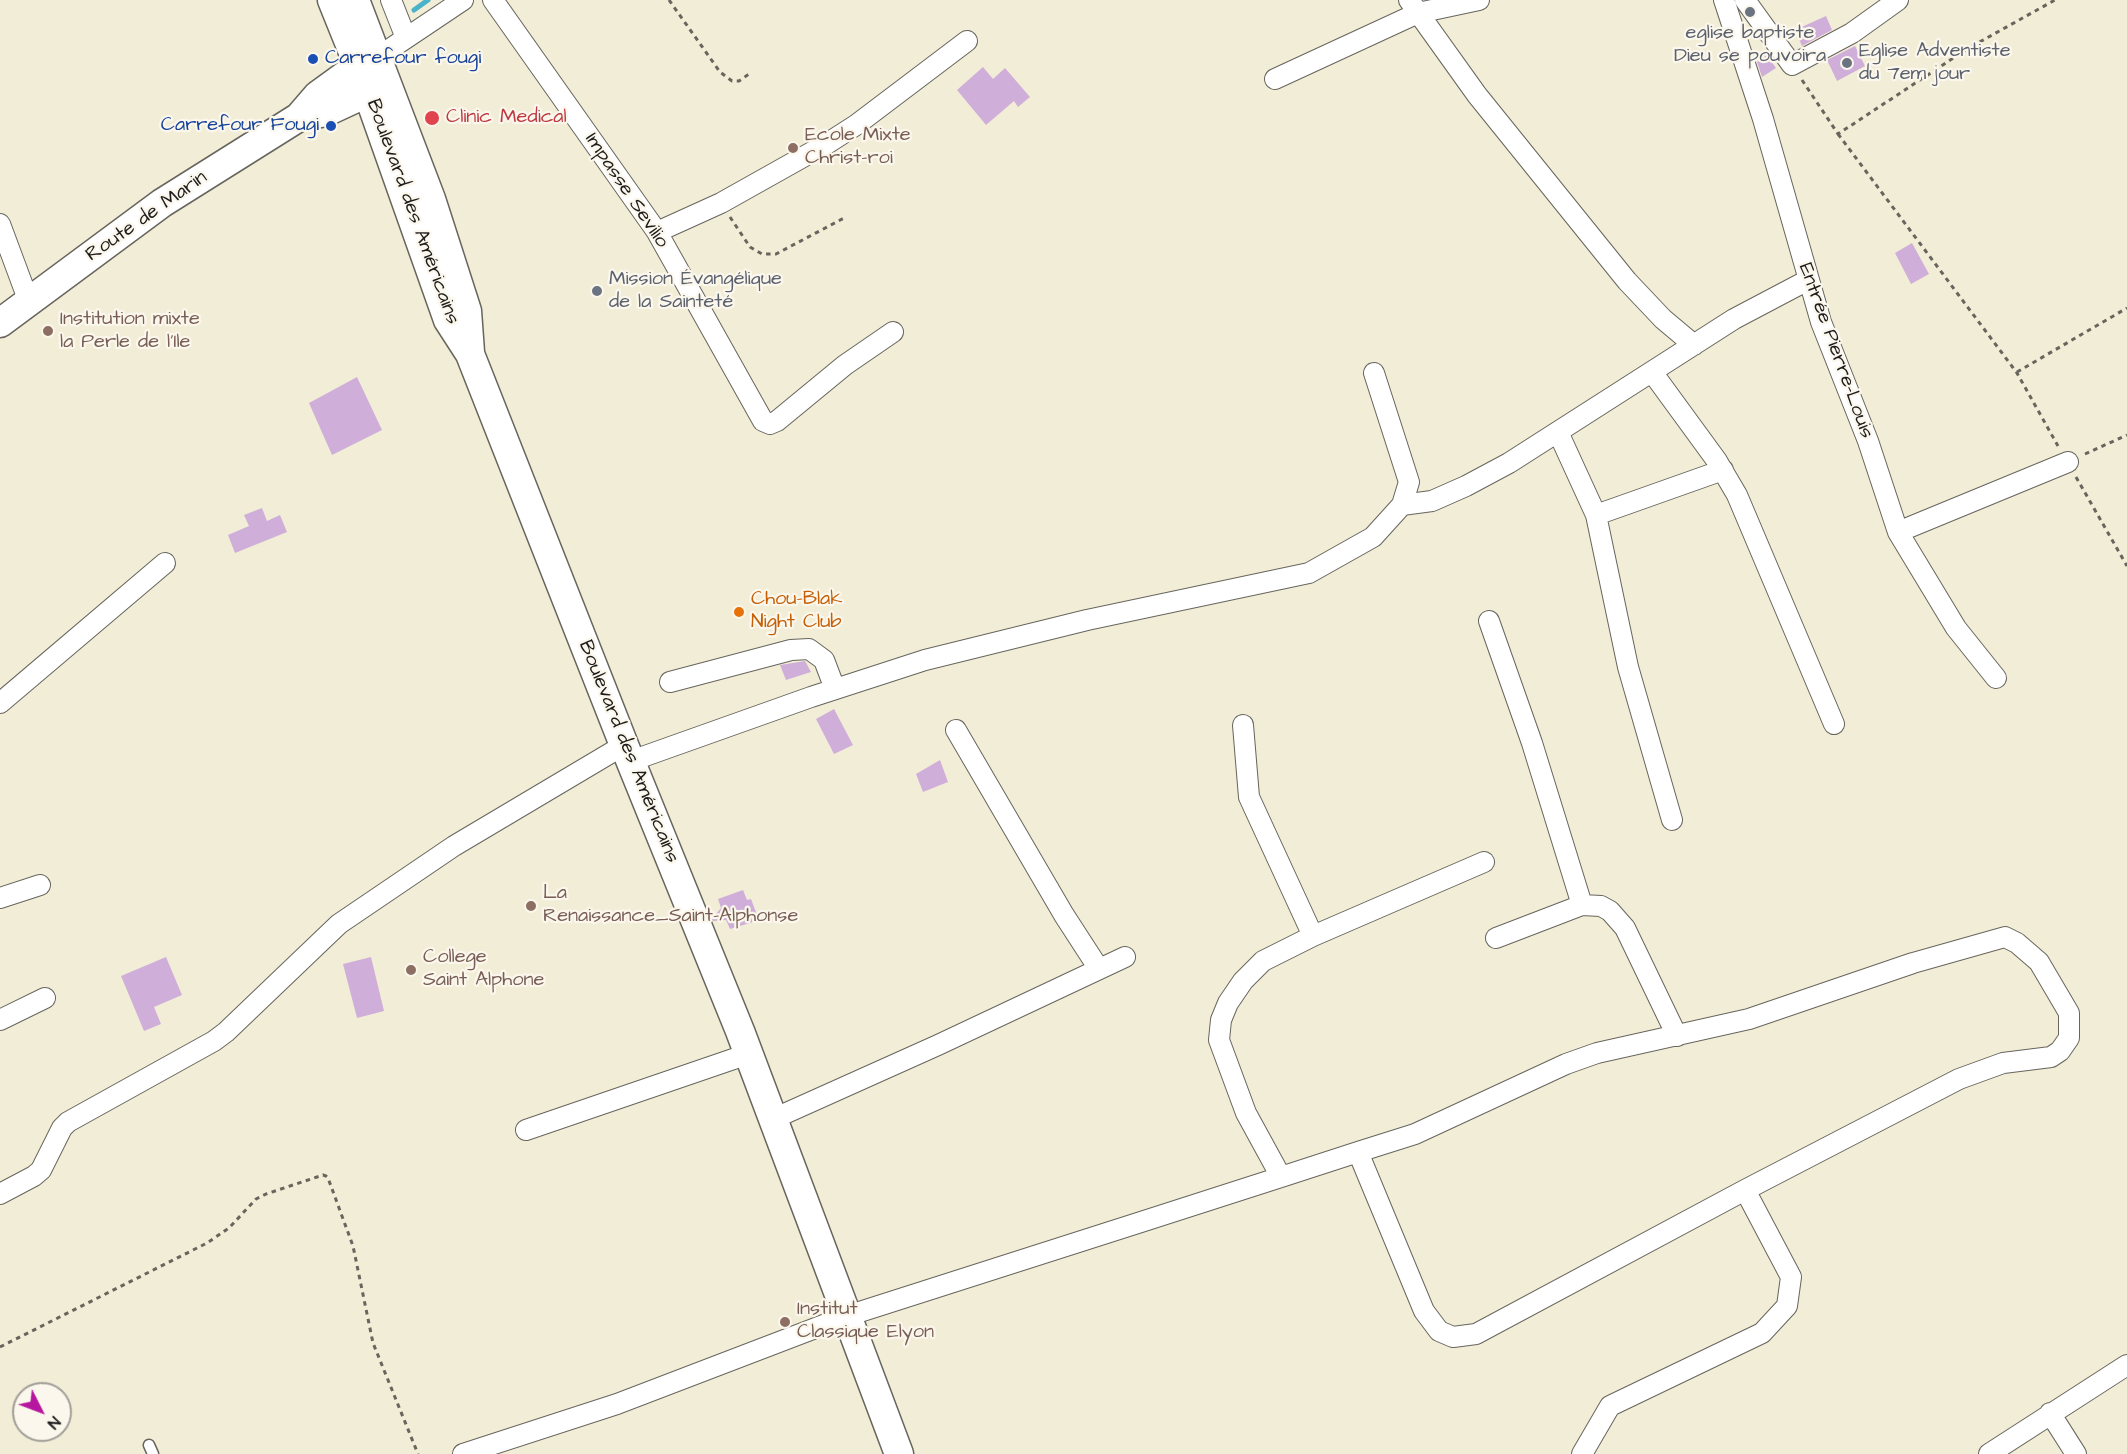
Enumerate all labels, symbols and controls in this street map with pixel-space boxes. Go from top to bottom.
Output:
marker: eglise baptiste Dieu se pouvoira [1743,5,1757,19]
place label: eglise baptiste Dieu se pouvoira [1674,22,1826,69]
place label: Eglise Adventiste du 7em jour [1859,40,2011,87]
place label: Carrefour fougi [325,47,481,71]
marker: Carrefour fougi [306,52,320,66]
marker: Eglise Adventiste du 7em jour [1840,56,1854,70]
street label: Boulevard des Américains [360,96,464,328]
place label: Clinic Medical [446,106,567,130]
marker: Clinic Medical [423,109,441,127]
place label: Carrefour Fougi [161,114,319,138]
marker: Carrefour Fougi [324,119,338,133]
place label: Ecole Mixte Christ-roi [805,124,911,171]
street label: Impasse Sevilio [579,129,673,253]
marker: Ecole Mixte Christ-roi [786,141,800,155]
street label: Route de Marin [82,166,212,268]
street label: Entrée Pierre-Louis [1792,260,1878,442]
place label: Mission Évangélique de la Sainteté [609,268,782,315]
marker: Mission Évangélique de la Sainteté [590,284,604,298]
place label: Institution mixte la Perle de l'Ile [60,308,200,355]
marker: Institution mixte la Perle de l'Ile [41,324,55,338]
place label: Chou-Blak Night Club [751,588,843,635]
marker: Chou-Blak Night Club [732,605,746,619]
street label: Boulevard des Américains [572,637,684,867]
place label: La Renaissance_Saint-Alphonse [543,882,798,929]
marker: La Renaissance_Saint-Alphonse [524,899,538,913]
place label: College Saint Alphone [423,946,544,993]
marker: College Saint Alphone [404,963,418,977]
place label: Institut Classique Elyon [797,1298,934,1345]
marker: Institut Classique Elyon [778,1315,792,1329]
north arrow [12,1382,72,1442]
text: N [42,1412,65,1434]

